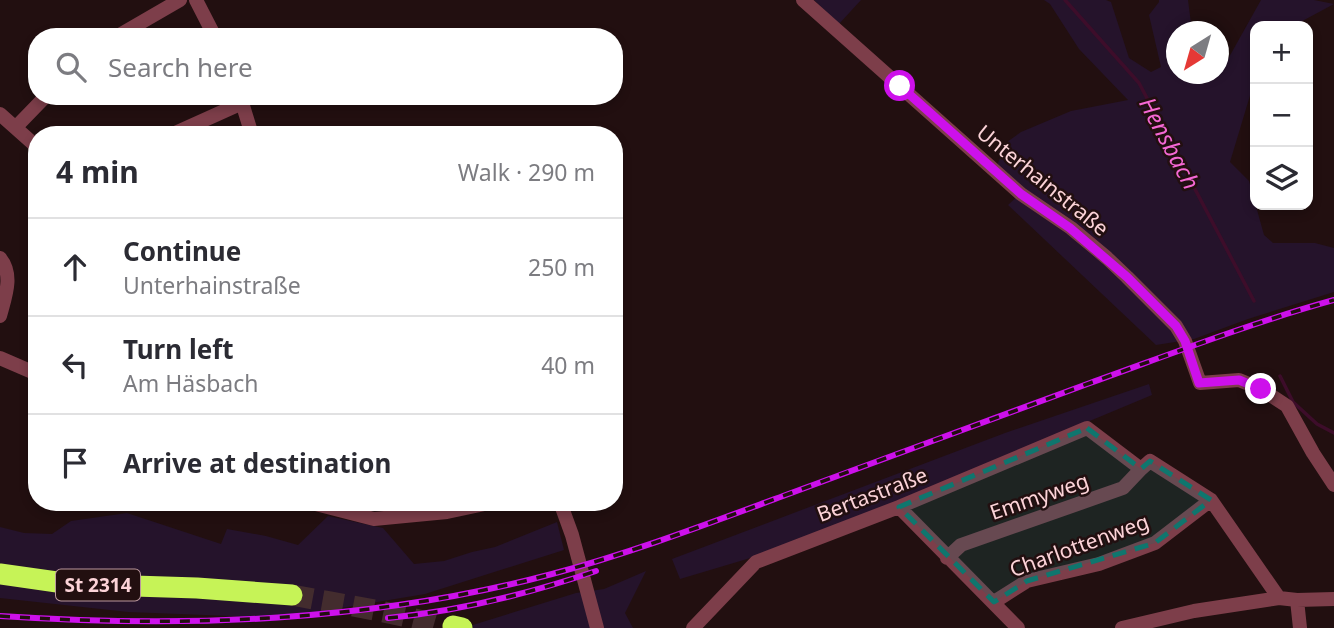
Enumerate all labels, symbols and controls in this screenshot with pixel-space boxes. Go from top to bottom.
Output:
north arrow [1166,21,1229,84]
map controls [1250,21,1313,210]
button: + [1250,21,1313,84]
search box [28,28,623,105]
icon: search [52,48,90,86]
text: Search here [108,49,253,85]
route start [884,70,915,101]
button: − [1250,84,1313,147]
water label: Hensbach [1132,91,1208,195]
street label: Unterhainstraße [971,118,1115,242]
button: layers [1250,147,1313,210]
text: 4 min [56,151,139,192]
text: Walk · 290 m [458,156,595,188]
text: Continue [123,233,241,269]
icon: ahead [56,248,94,286]
text: 250 m [528,251,595,283]
text: Unterhainstraße [123,269,301,301]
text: Turn left [123,331,234,367]
icon: left [56,346,94,384]
text: 40 m [541,349,595,381]
text: Am Häsbach [123,367,258,399]
route end [1245,373,1276,404]
icon: arrive [56,444,94,482]
text: Arrive at destination [123,445,392,481]
street label: Bertastraße [813,460,931,528]
street label: Emmyweg [986,466,1092,526]
street label: Charlottenweg [1006,507,1152,583]
road number: St 2314 [56,570,140,600]

